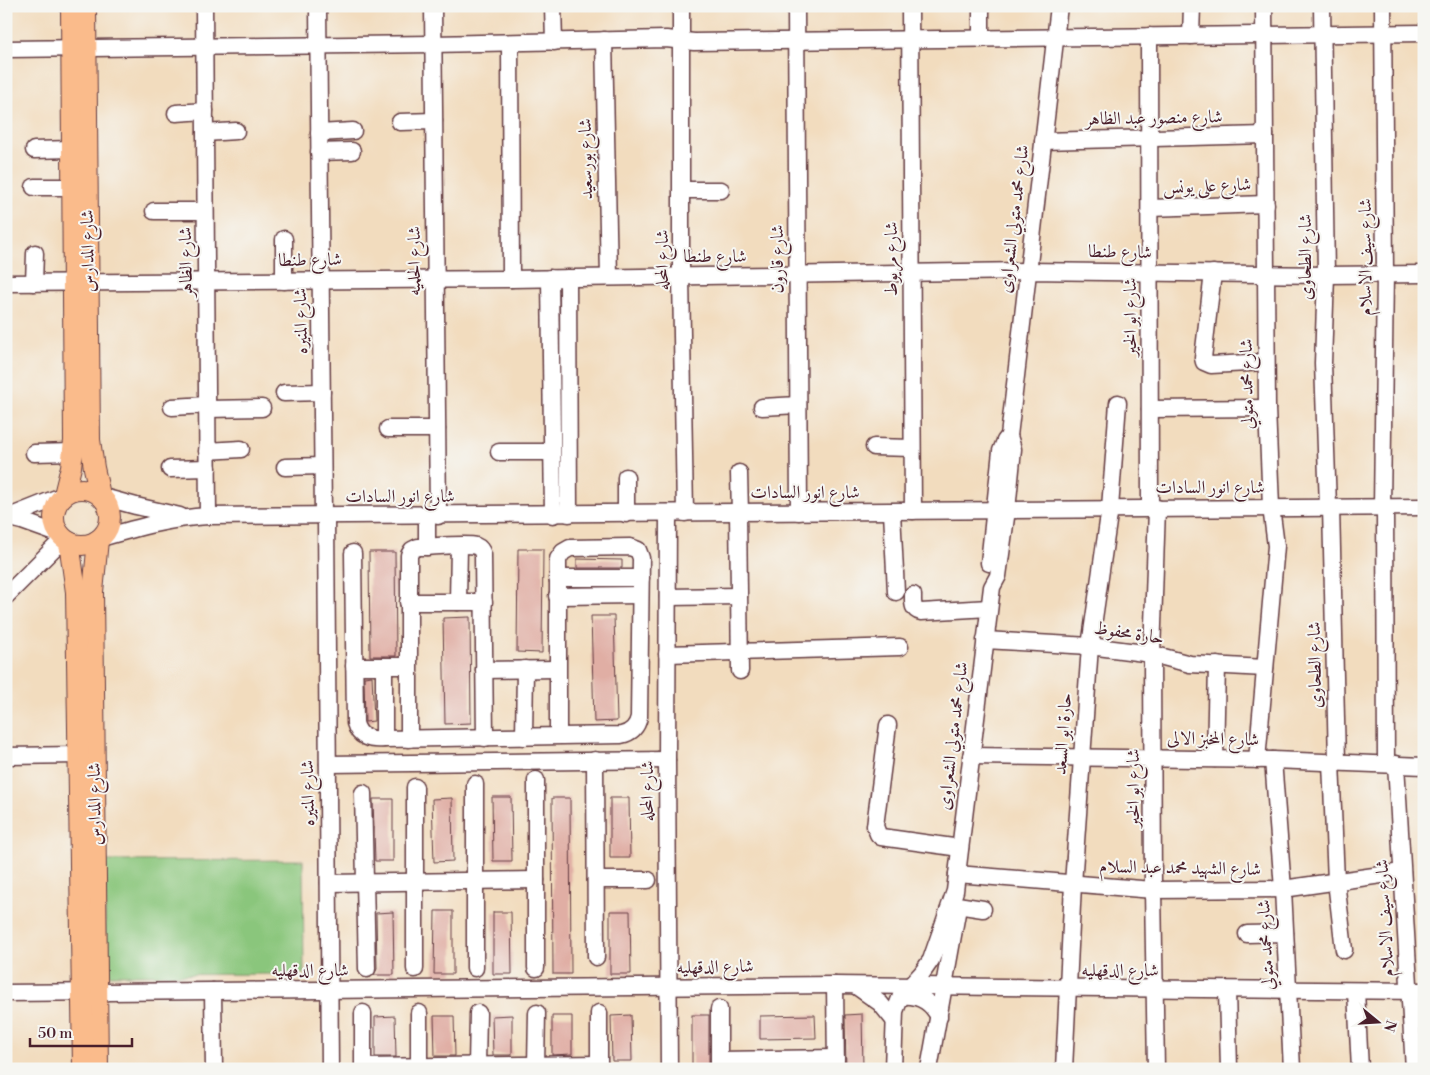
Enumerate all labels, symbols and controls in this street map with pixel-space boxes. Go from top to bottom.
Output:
street label: شارع منصور عبد الظاهر [1083,105,1223,134]
street label: شارع بورسعيد [574,118,601,200]
street label: شارع محمد متولي الشعراوى [993,143,1037,295]
street label: شارع على يونس [1162,173,1252,202]
street label: شارع سيف الاسلام [1354,198,1381,316]
street label: شارع المدارس [76,209,103,293]
street label: شارع الطحاوى [1294,214,1320,300]
street label: شارع مريوط [880,221,906,297]
street label: شارع قارون [766,224,792,294]
street label: شارع الحلميه [403,226,429,296]
street label: شارع الظاهر [174,227,201,299]
street label: شارع المحله [651,230,677,290]
street label: شارع طنطا [1088,240,1152,267]
street label: شارع طنطا [683,245,747,271]
street label: شارع طنطا [278,248,342,275]
street label: شارع ابو الخير [1119,277,1145,359]
street label: شارع المنيره [289,288,316,354]
street label: شارع محمد متولي [1235,338,1262,430]
street label: شارع انور السادات [1155,476,1265,502]
street label: شارع انور السادات [750,481,860,507]
street label: شارع انور السادات [345,485,455,511]
street label: حارة محفوظ [1092,616,1166,650]
street label: شارع الطحاوى [1303,621,1330,709]
street label: شارع محمد متولي الشعراوى [932,660,976,812]
street label: حارة ابو السعد [1049,692,1077,776]
street label: شارع المخبز الالى [1167,727,1259,754]
street label: شارع ابو الخير [1122,748,1148,830]
street label: شارع المنيره [296,760,323,826]
street label: شارع المحله [636,761,662,821]
street label: شارع المدارس [83,762,110,846]
street label: شارع الشهيد محمد عبد السلام [1099,855,1261,885]
street label: شارع سيف الاسلام [1370,858,1404,977]
street label: شارع محمد متولي [1252,899,1283,991]
street label: شارع الدقهليه [676,955,754,982]
street label: شارع الدقهليه [271,959,349,985]
street label: شارع الدقهليه [1081,959,1159,985]
north arrow [1352,998,1402,1048]
scale bar [30,1015,132,1047]
text: N [1379,1018,1400,1034]
text: 50 m [38,1024,72,1043]

